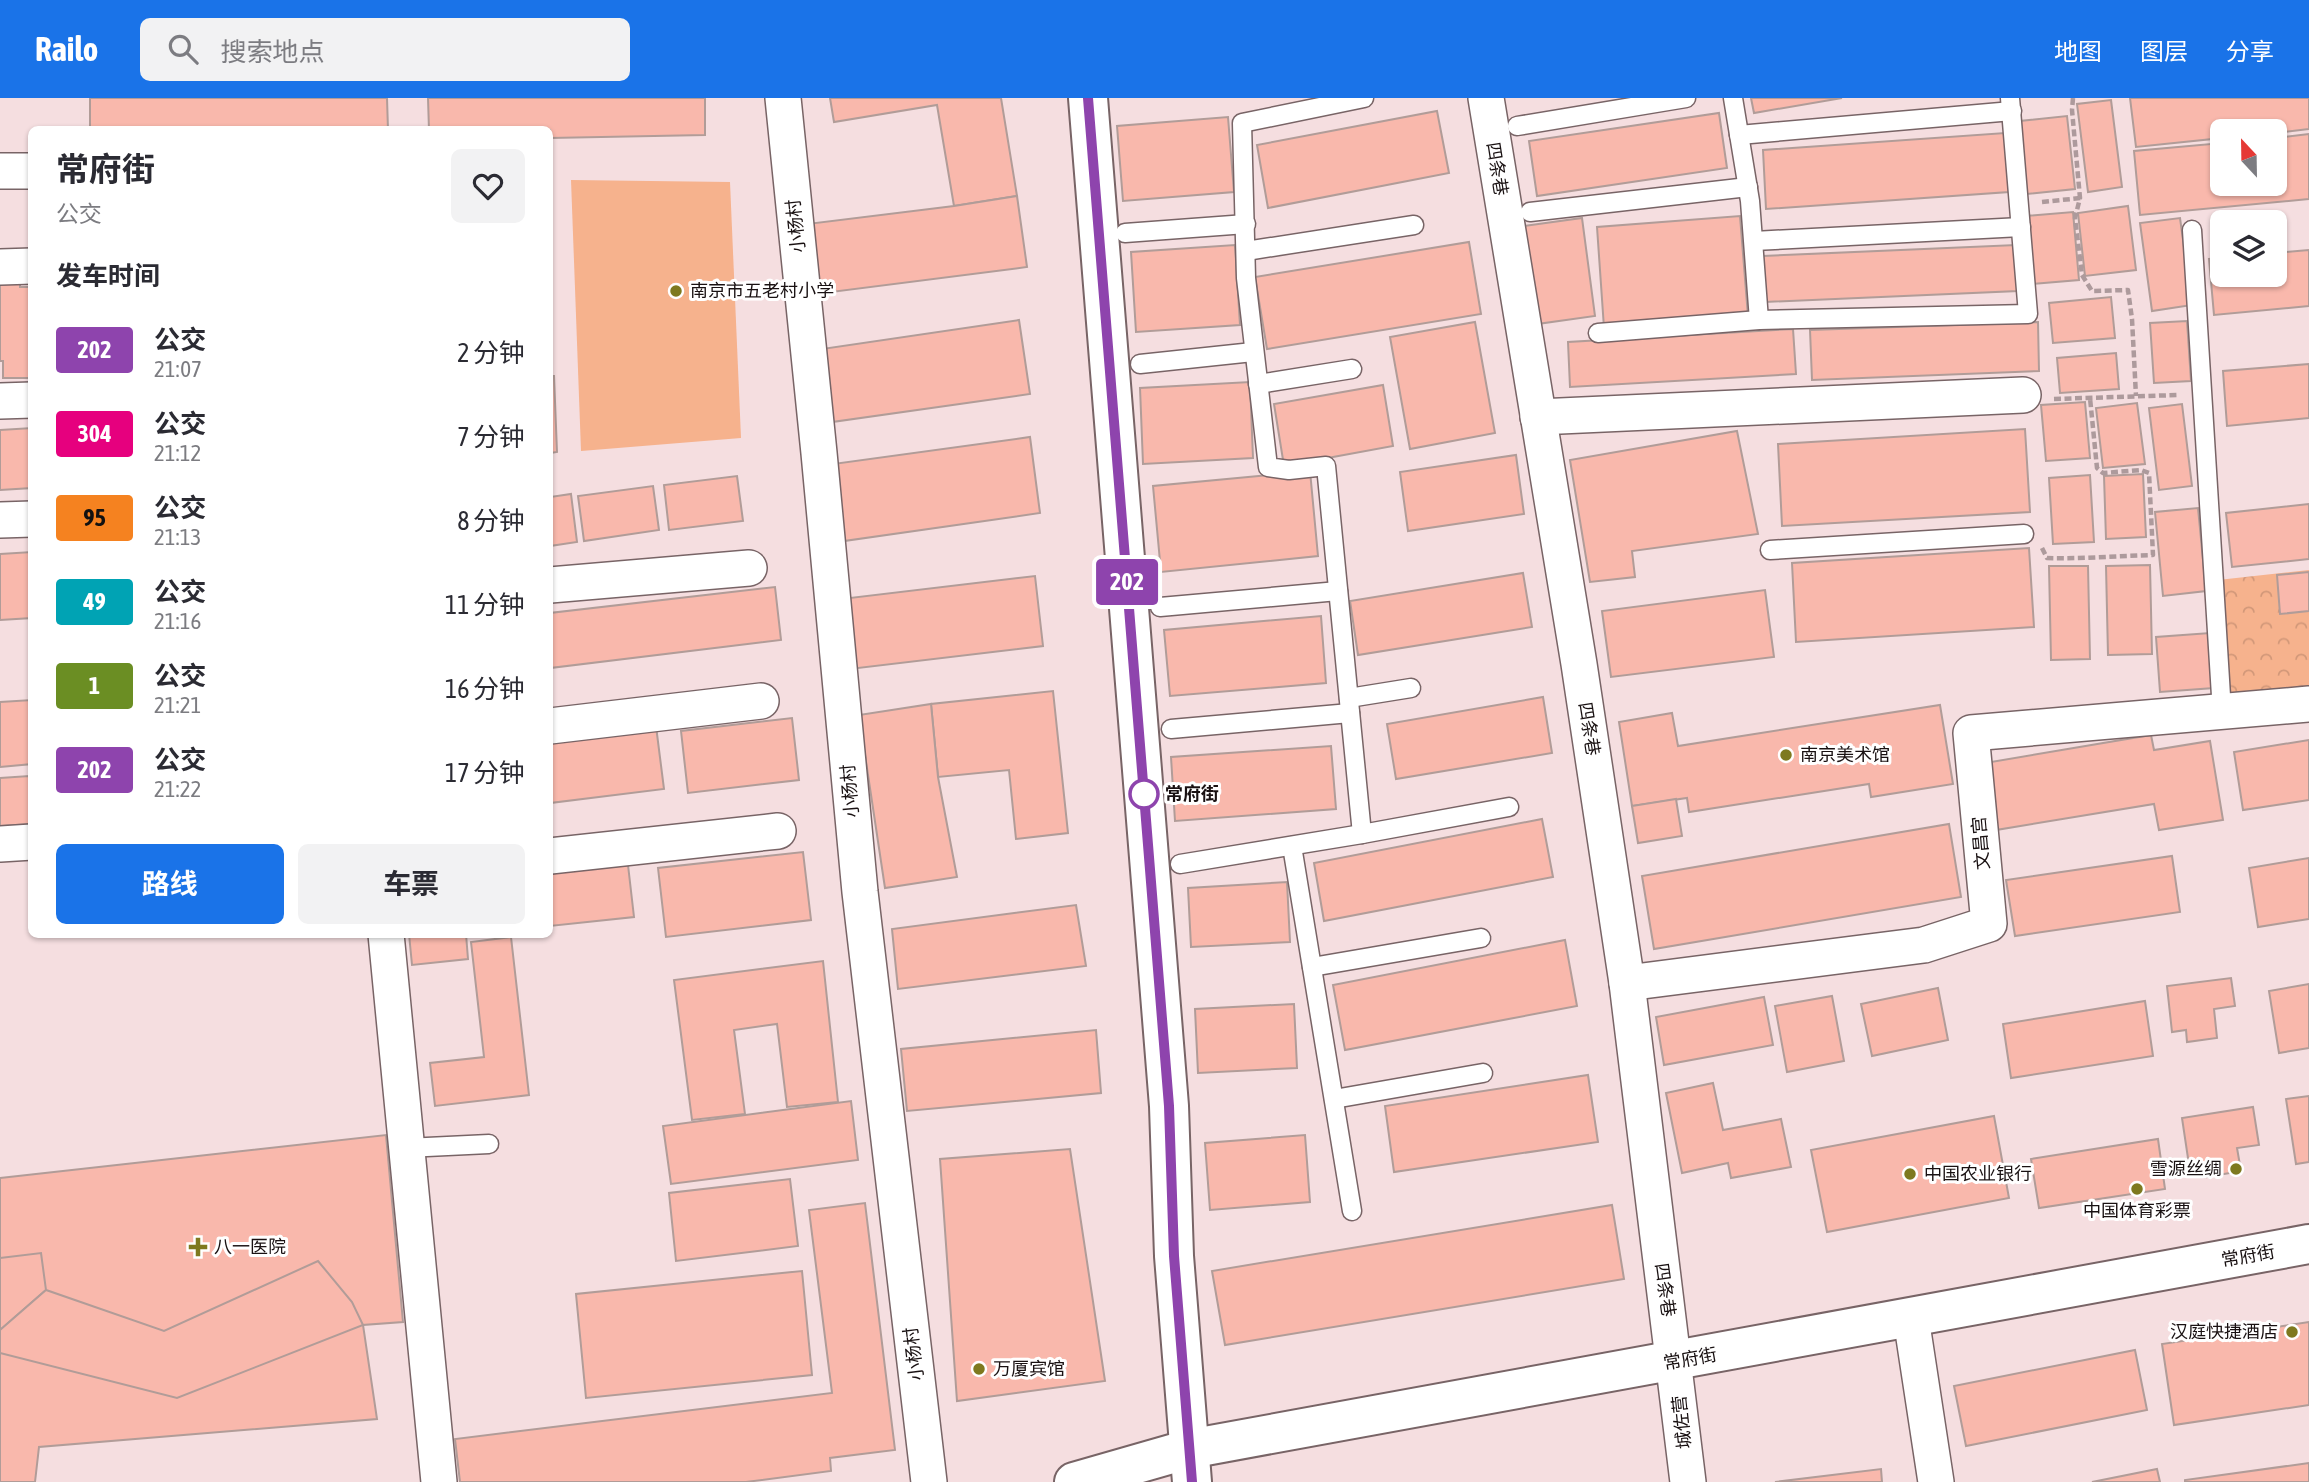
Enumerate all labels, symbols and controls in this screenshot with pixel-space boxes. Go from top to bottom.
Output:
search box [140,18,630,81]
text: Railo [35,30,98,68]
icon: search [164,30,202,68]
text: 搜索地点 [220,37,324,67]
text: 地图 [2054,38,2102,65]
text: 图层 [2140,38,2188,65]
text: 分享 [2226,38,2274,65]
north arrow [2210,119,2287,196]
map controls [2210,119,2287,287]
street label: 四条巷 [1483,141,1512,197]
button: heart [451,149,525,223]
text: 常府街 [56,150,155,188]
street label: 小杨村 [782,198,809,254]
text: 公交 [56,201,102,227]
button: layers [2210,210,2287,287]
text: 发车时间 [56,261,160,291]
place label: 南京市五老村小学 [690,280,834,301]
marker: 南京市五老村小学 [668,283,684,299]
text: 公交 [154,325,206,355]
text: 202 [78,336,111,363]
text: 2 分钟 [457,338,525,368]
text: 21:07 [154,356,202,382]
text: 公交 [154,409,206,439]
text: 304 [78,420,111,447]
text: 7 分钟 [457,422,525,452]
text: 21:12 [154,440,201,466]
text: 公交 [154,493,206,523]
text: 95 [83,504,106,531]
text: 8 分钟 [457,506,525,536]
text: 21:13 [154,524,201,550]
line badge: 202 [1087,559,1167,605]
text: 202 [1110,568,1144,595]
text: 公交 [154,577,206,607]
text: 49 [83,588,106,615]
text: 11 分钟 [445,590,525,620]
text: 21:16 [154,608,201,634]
text: 公交 [154,661,206,691]
text: 1 [89,672,100,699]
text: 16 分钟 [445,674,525,704]
text: 21:21 [154,692,201,718]
street label: 四条巷 [1575,701,1604,757]
place label: 南京美术馆 [1800,744,1890,765]
text: 公交 [154,745,206,775]
marker: 南京美术馆 [1778,747,1794,763]
text: 202 [78,756,111,783]
text: 17 分钟 [445,758,525,788]
street label: 小杨村 [837,763,862,819]
text: 21:22 [154,776,201,802]
marker: 常府街 [1129,779,1159,809]
place label: 常府街 [1165,783,1219,804]
street label: 文昌宫 [1968,815,1993,871]
button: 路线 [56,844,284,924]
button: 车票 [298,844,525,924]
place label: 雪源丝绸 [2150,1158,2222,1179]
marker: 雪源丝绸 [2228,1161,2244,1177]
place label: 中国农业银行 [1924,1163,2032,1184]
marker: 中国农业银行 [1902,1166,1918,1182]
marker: 中国体育彩票 [2129,1181,2145,1197]
place label: 中国体育彩票 [2083,1200,2191,1221]
place label: 八一医院 [214,1236,286,1257]
marker: 八一医院 [188,1237,208,1257]
street label: 常府街 [2220,1240,2276,1271]
street label: 四条巷 [1651,1262,1680,1318]
place label: 汉庭快捷酒店 [2170,1321,2278,1342]
marker: 汉庭快捷酒店 [2284,1324,2300,1340]
street label: 小杨村 [900,1326,927,1382]
street label: 常府街 [1662,1343,1718,1374]
place label: 万厦宾馆 [993,1358,1065,1379]
marker: 万厦宾馆 [971,1361,987,1377]
street label: 城佐营 [1668,1394,1695,1450]

